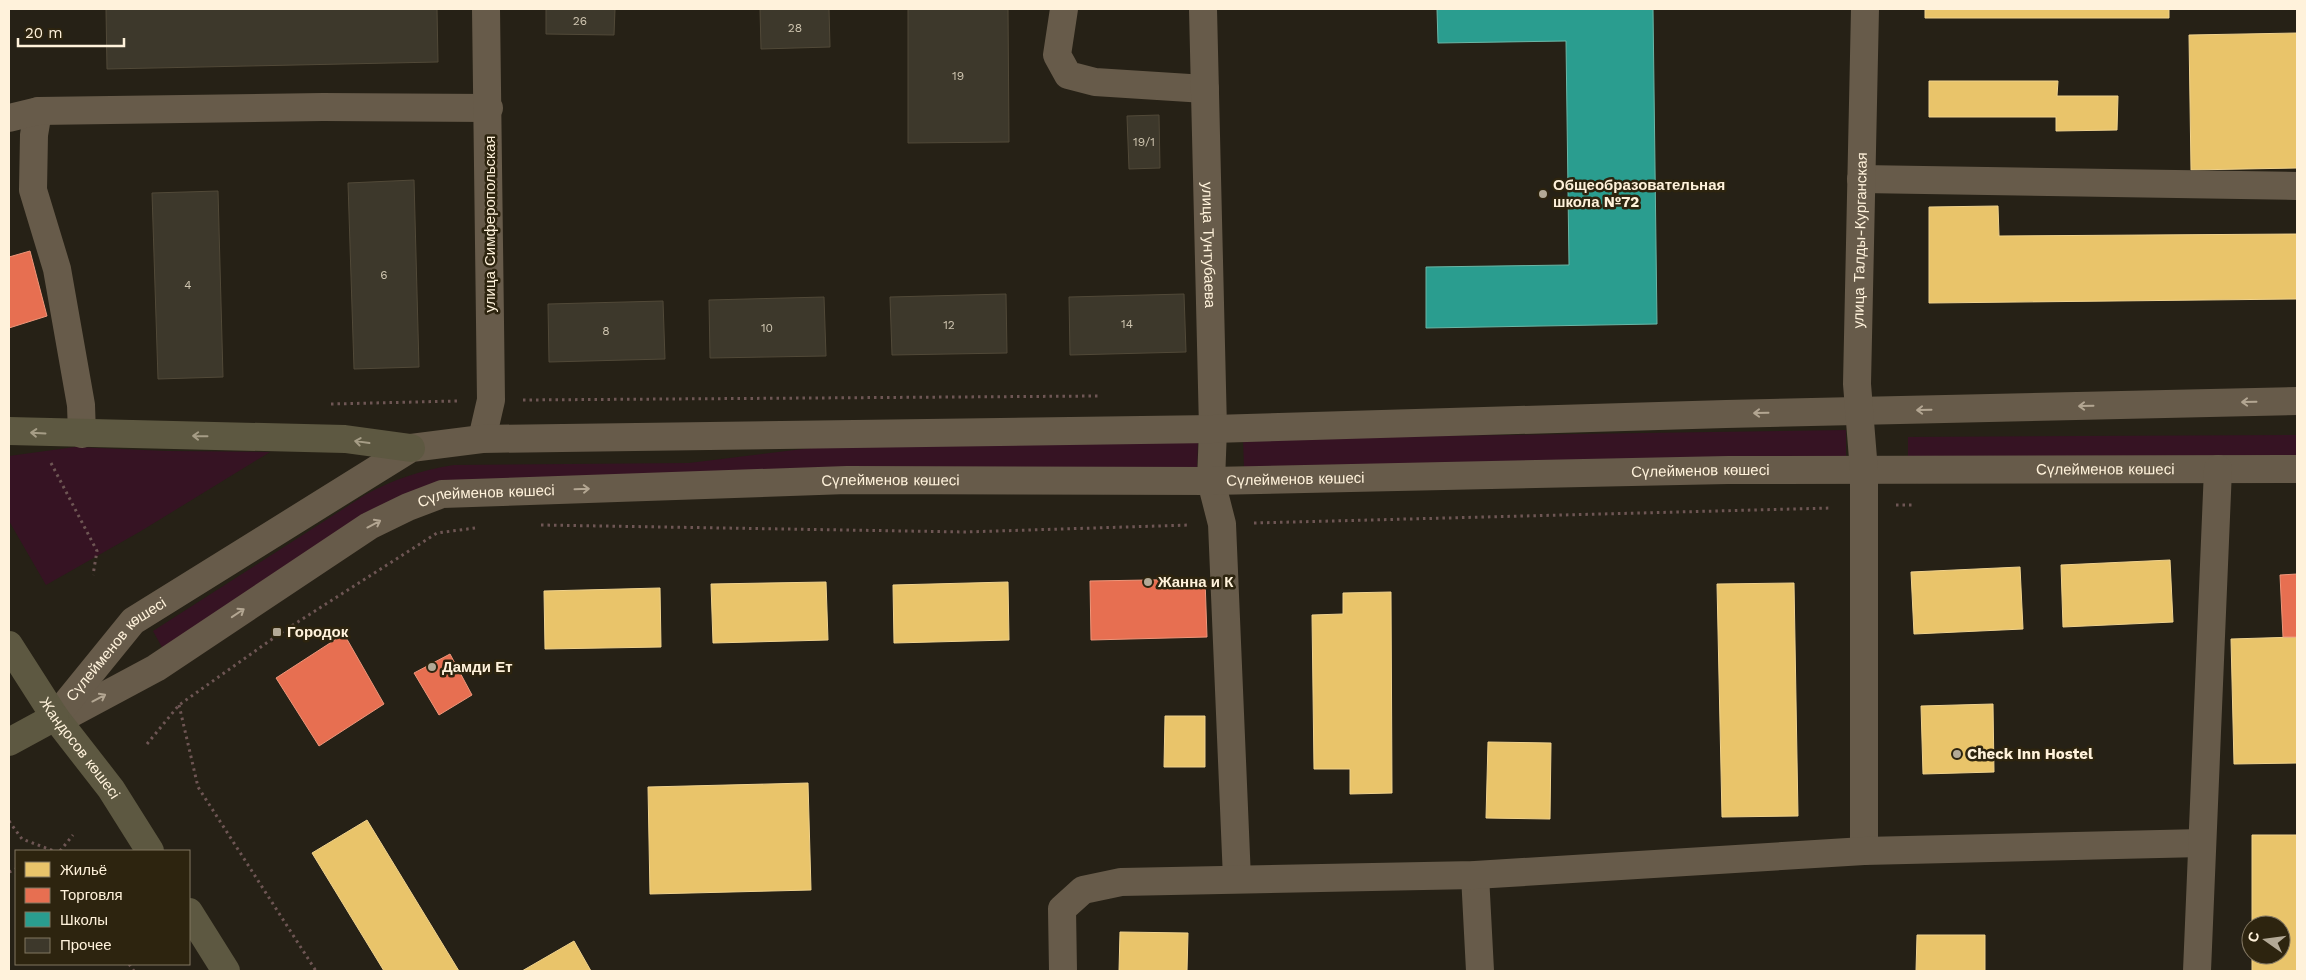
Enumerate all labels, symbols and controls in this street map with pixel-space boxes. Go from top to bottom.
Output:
house number: 26 [573,14,587,28]
scale bar [18,15,124,47]
house number: 28 [788,21,802,35]
text: 20 m [25,24,63,42]
house number: 19 [952,69,964,83]
house number: 19/1 [1133,135,1155,149]
street label: улица Симферопольская [481,136,499,312]
street label: улица Талды-Курганская [1849,152,1871,329]
place label: Общеобразовательная школа №72 [1553,176,1725,211]
street label: улица Тунтубаева [1198,182,1219,309]
marker: Общеобразовательная школа №72 [1537,188,1549,200]
house number: 6 [380,268,388,282]
house number: 4 [184,278,192,292]
house number: 14 [1121,317,1133,331]
house number: 12 [943,318,955,332]
house number: 10 [761,321,773,335]
house number: 8 [602,324,610,338]
one-way arrow [2241,397,2257,407]
one-way arrow [2078,401,2094,411]
one-way arrow [1916,405,1932,415]
one-way arrow [1753,408,1770,418]
one-way arrow [30,428,46,437]
one-way arrow [192,431,208,441]
one-way arrow [355,436,371,446]
street label: Сүлейменов көшесі [2036,460,2174,478]
street label: Сүлейменов көшесі [1631,461,1769,481]
street label: Сүлейменов көшесі [1226,469,1365,490]
street label: Сүлейменов көшесі [821,471,960,490]
street label: Сүлейменов көшесі [415,481,555,512]
one-way arrow [574,484,590,493]
one-way arrow [366,519,381,529]
place label: Жанна и К [1157,573,1234,591]
marker: Жанна и К [1142,576,1154,588]
street label: Сүлейменов көшесі [62,594,170,705]
one-way arrow [230,608,244,618]
place label: Городок [287,623,349,641]
marker: Городок [271,626,283,638]
place label: Дамди Ет [442,658,513,676]
marker: Дамди Ет [426,661,438,673]
one-way arrow [92,693,107,703]
street label: Жандосов көшесі [36,694,124,802]
place label: Check Inn Hostel [1967,745,2093,763]
marker: Check Inn Hostel [1951,748,1963,760]
legend [15,850,190,965]
text: Жильё [60,861,107,879]
text: Торговля [60,886,123,904]
text: Школы [60,911,108,929]
north arrow [2241,915,2291,965]
text: С [2244,930,2262,944]
text: Прочее [60,936,112,954]

